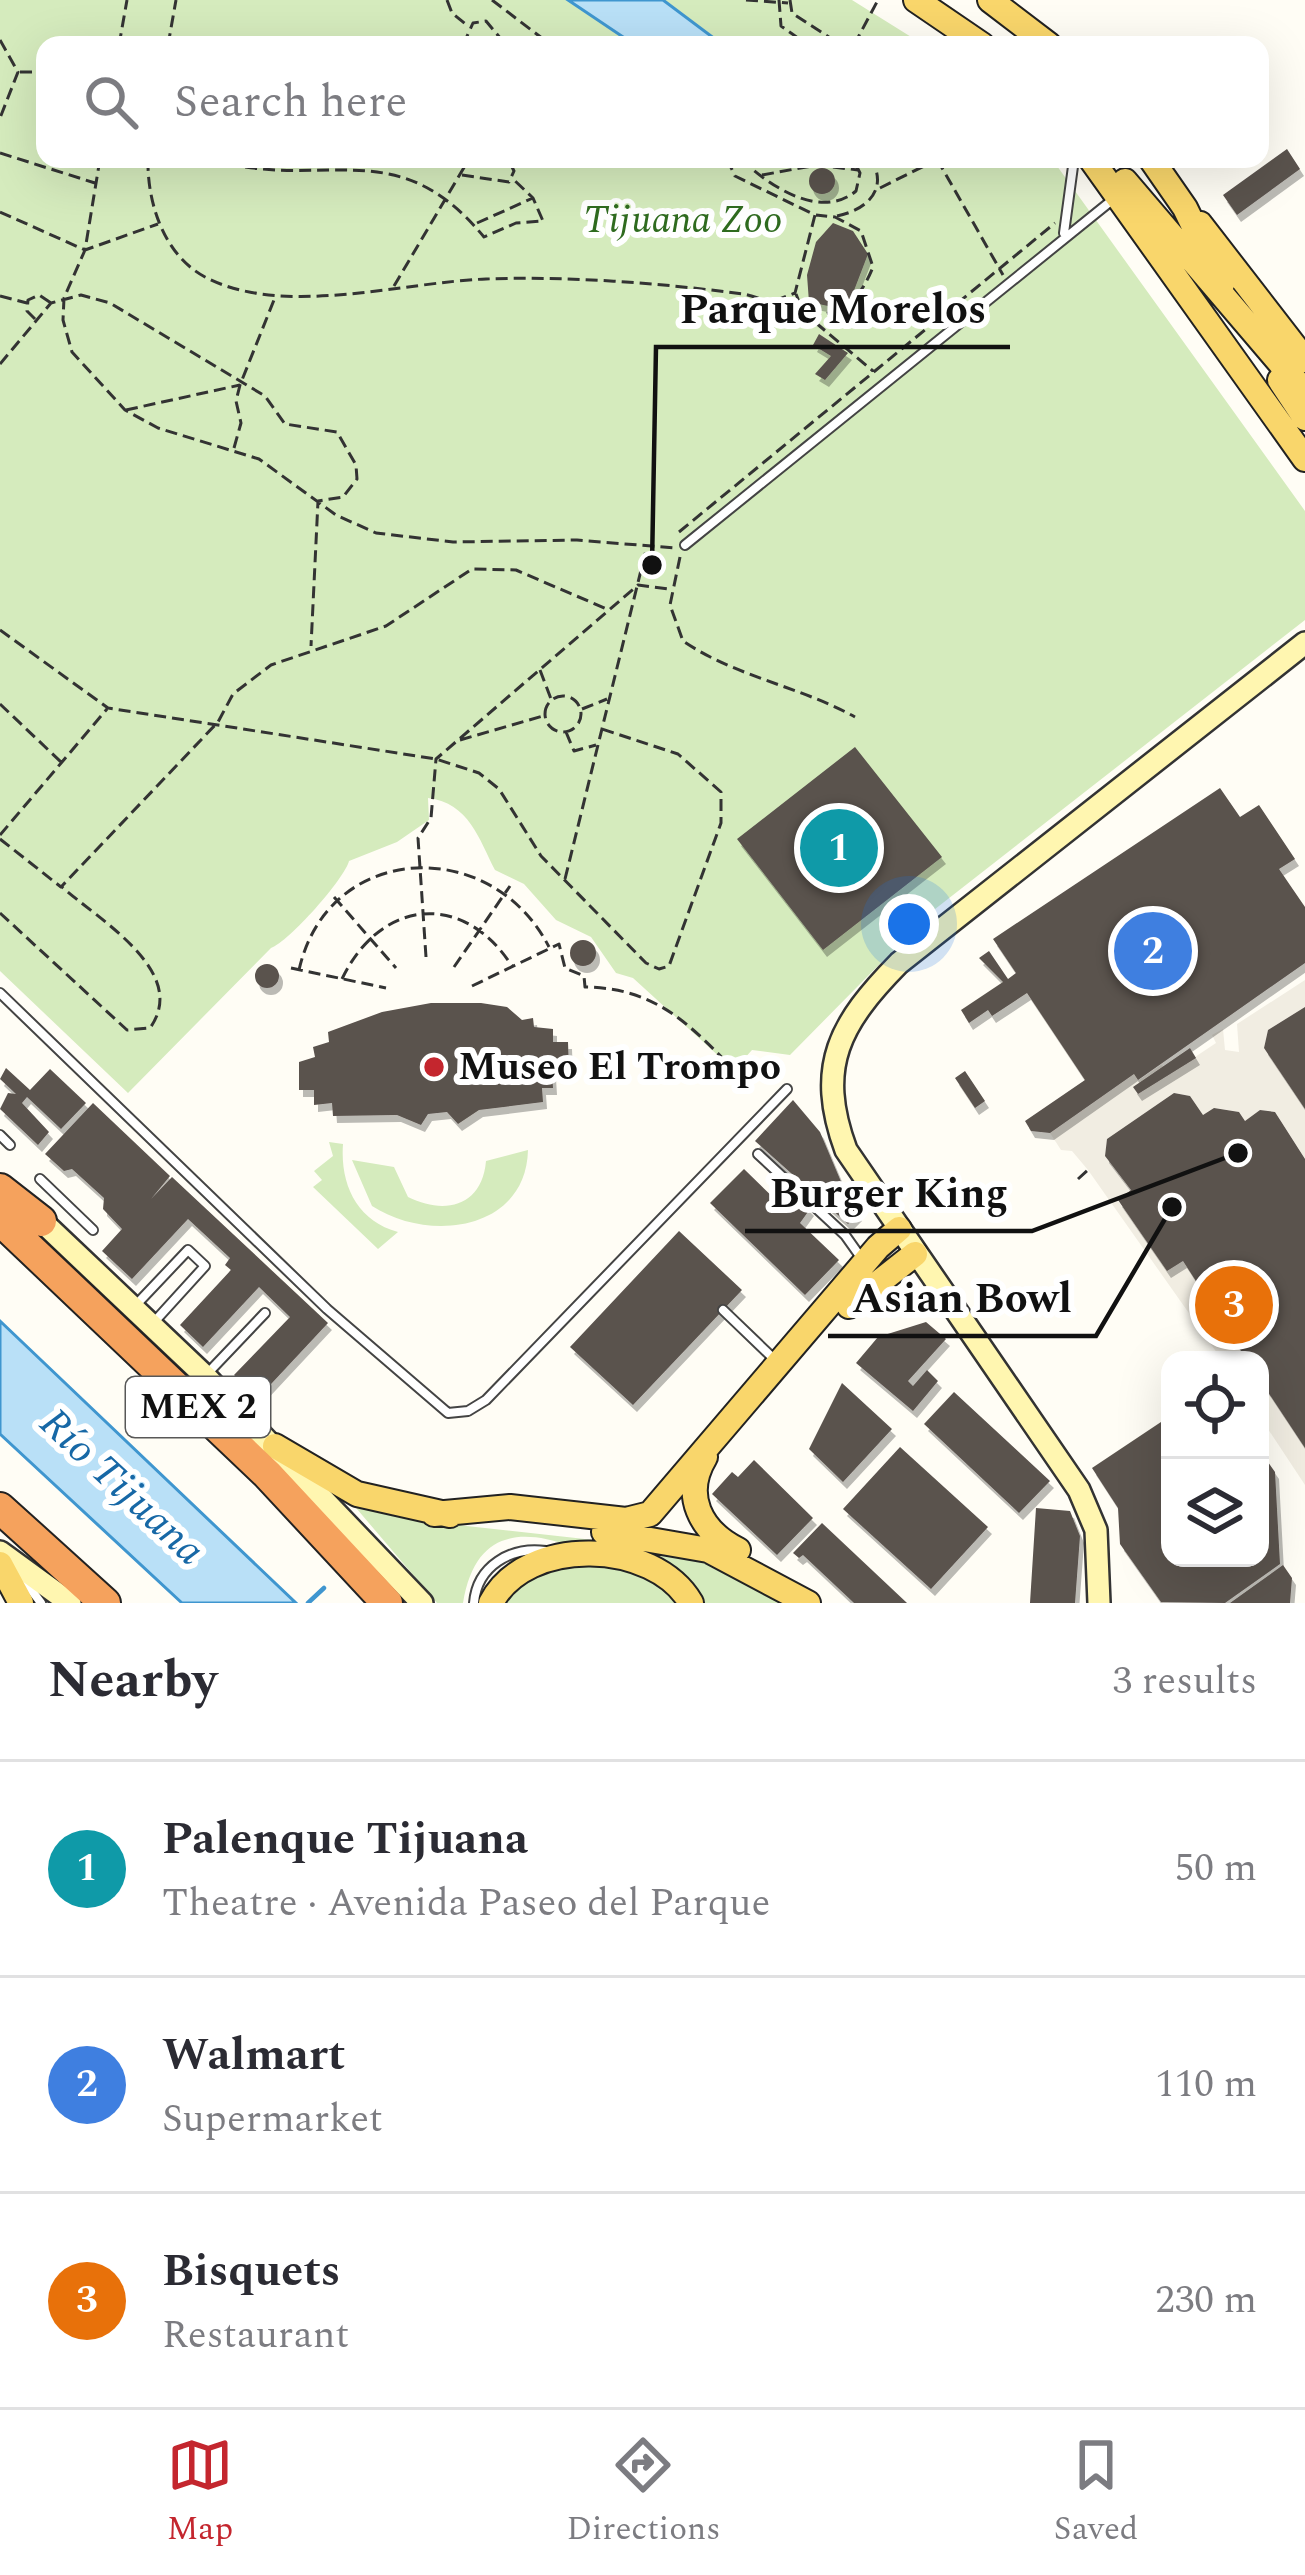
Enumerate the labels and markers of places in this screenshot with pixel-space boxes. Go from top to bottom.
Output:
callout: Parque Morelos [656,269,1010,347]
pin: 1 [800,803,878,893]
pin: 2 [1114,906,1192,996]
place label: Museo El Trompo [458,1038,781,1097]
marker: Museo El Trompo [421,1054,447,1080]
callout: Burger King [745,1153,1032,1231]
callout: Asian Bowl [828,1258,1096,1336]
pin: 3 [1195,1260,1273,1350]

